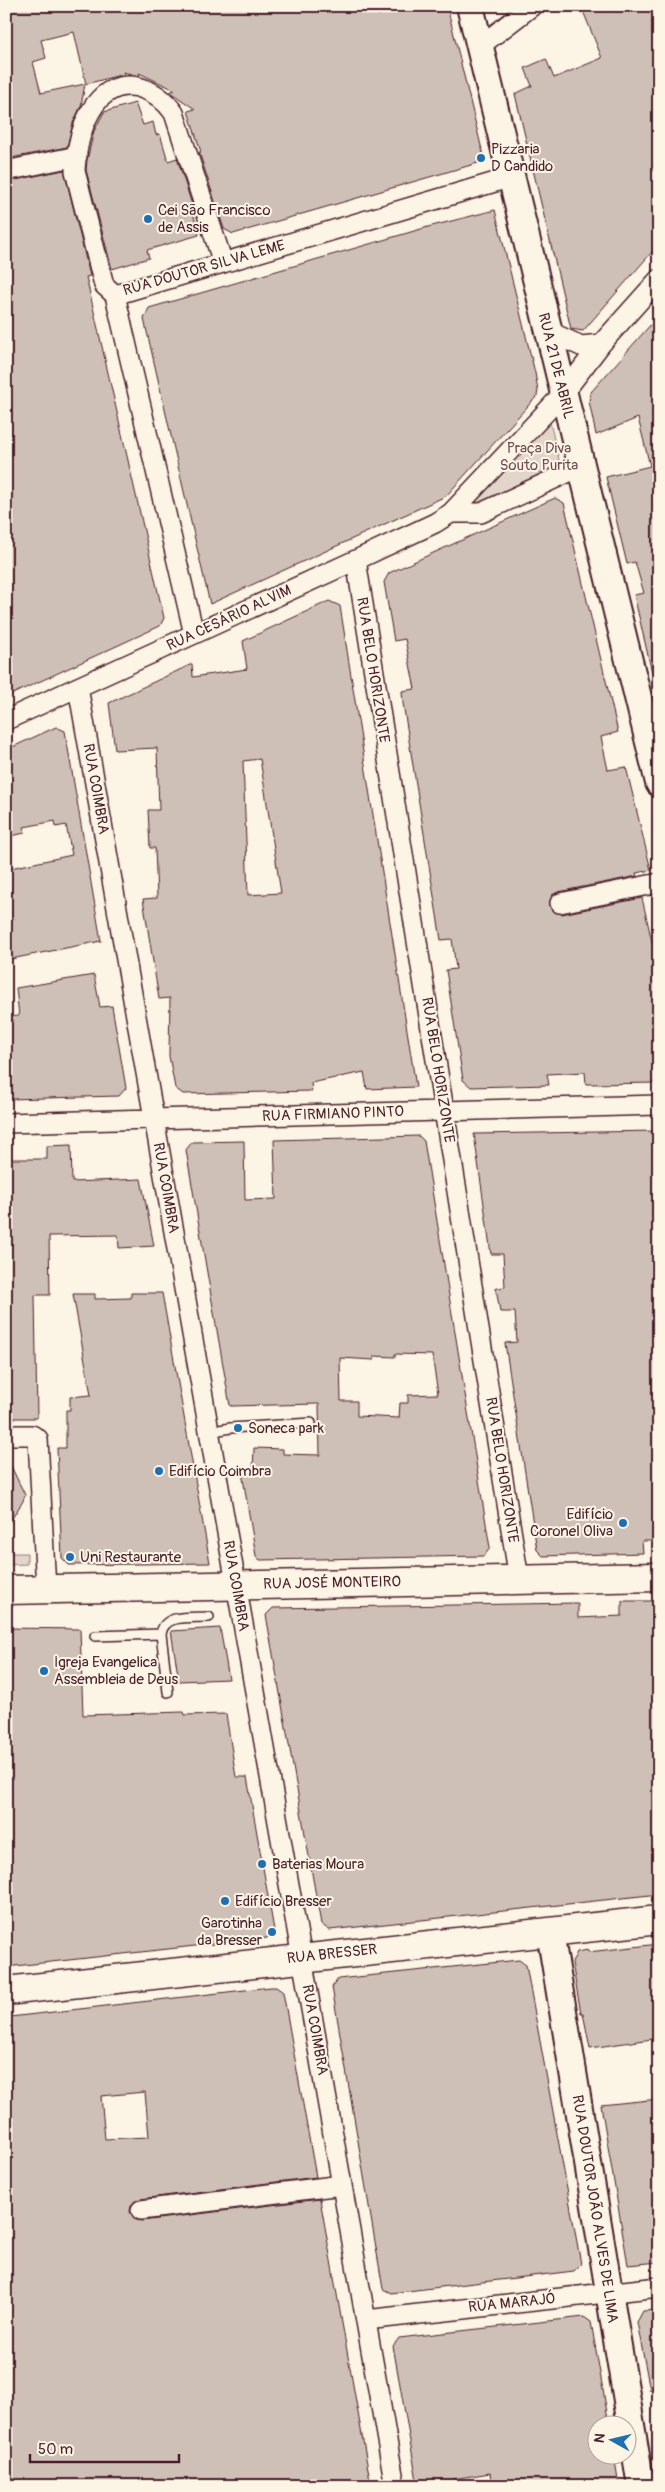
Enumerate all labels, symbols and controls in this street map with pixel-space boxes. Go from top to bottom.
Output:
place label: Pizzaria D Candido [491,140,553,176]
marker: Pizzaria D Candido [475,152,487,164]
place label: Cei São Francisco de Assis [158,201,270,237]
marker: Cei São Francisco de Assis [142,213,154,225]
street label: RUA DOUTOR SILVA LEME [121,236,287,300]
street label: RUA 21 DE ABRIL [534,311,578,421]
park label: Praça Diva Souto Purita [500,439,578,475]
street label: RUA CESÁRIO ALVIM [164,581,295,655]
street label: RUA BELO HORIZONTE [352,596,394,744]
street label: RUA COIMBRA [79,742,113,836]
street label: RUA BELO HORIZONTE [417,996,459,1144]
street label: RUA FIRMIANO PINTO [262,1102,404,1126]
street label: RUA COIMBRA [149,1141,183,1235]
street label: RUA BELO HORIZONTE [481,1396,523,1544]
place label: Soneca park [248,1419,325,1438]
marker: Soneca park [232,1422,244,1434]
place label: Edifício Coimbra [169,1462,271,1481]
marker: Edifício Coimbra [153,1465,165,1477]
place label: Edifício Coronel Oliva [530,1505,613,1541]
marker: Edifício Coronel Oliva [617,1517,629,1529]
street label: RUA COIMBRA [219,1539,253,1633]
place label: Uni Restaurante [80,1548,182,1567]
marker: Uni Restaurante [64,1551,76,1563]
street label: RUA JOSÉ MONTEIRO [263,1572,401,1594]
place label: Igreja Evangelica Assembleia de Deus [54,1653,178,1689]
marker: Igreja Evangelica Assembleia de Deus [38,1665,50,1677]
place label: Baterias Moura [272,1855,364,1874]
marker: Baterias Moura [256,1858,268,1870]
place label: Edifício Bresser [235,1892,332,1911]
marker: Edifício Bresser [219,1895,231,1907]
place label: Garotinha da Bresser [197,1914,263,1950]
marker: Garotinha da Bresser [266,1926,278,1938]
street label: RUA BRESSER [286,1940,378,1968]
street label: RUA COIMBRA [298,1983,332,2077]
street label: RUA DOUTOR JOÃO ALVES DE LIMA [568,2094,622,2325]
street label: RUA MARAJÓ [467,2289,557,2317]
north arrow [588,2414,638,2464]
scale bar [30,2432,179,2464]
text: N [591,2432,609,2444]
text: 50 m [38,2440,73,2459]

